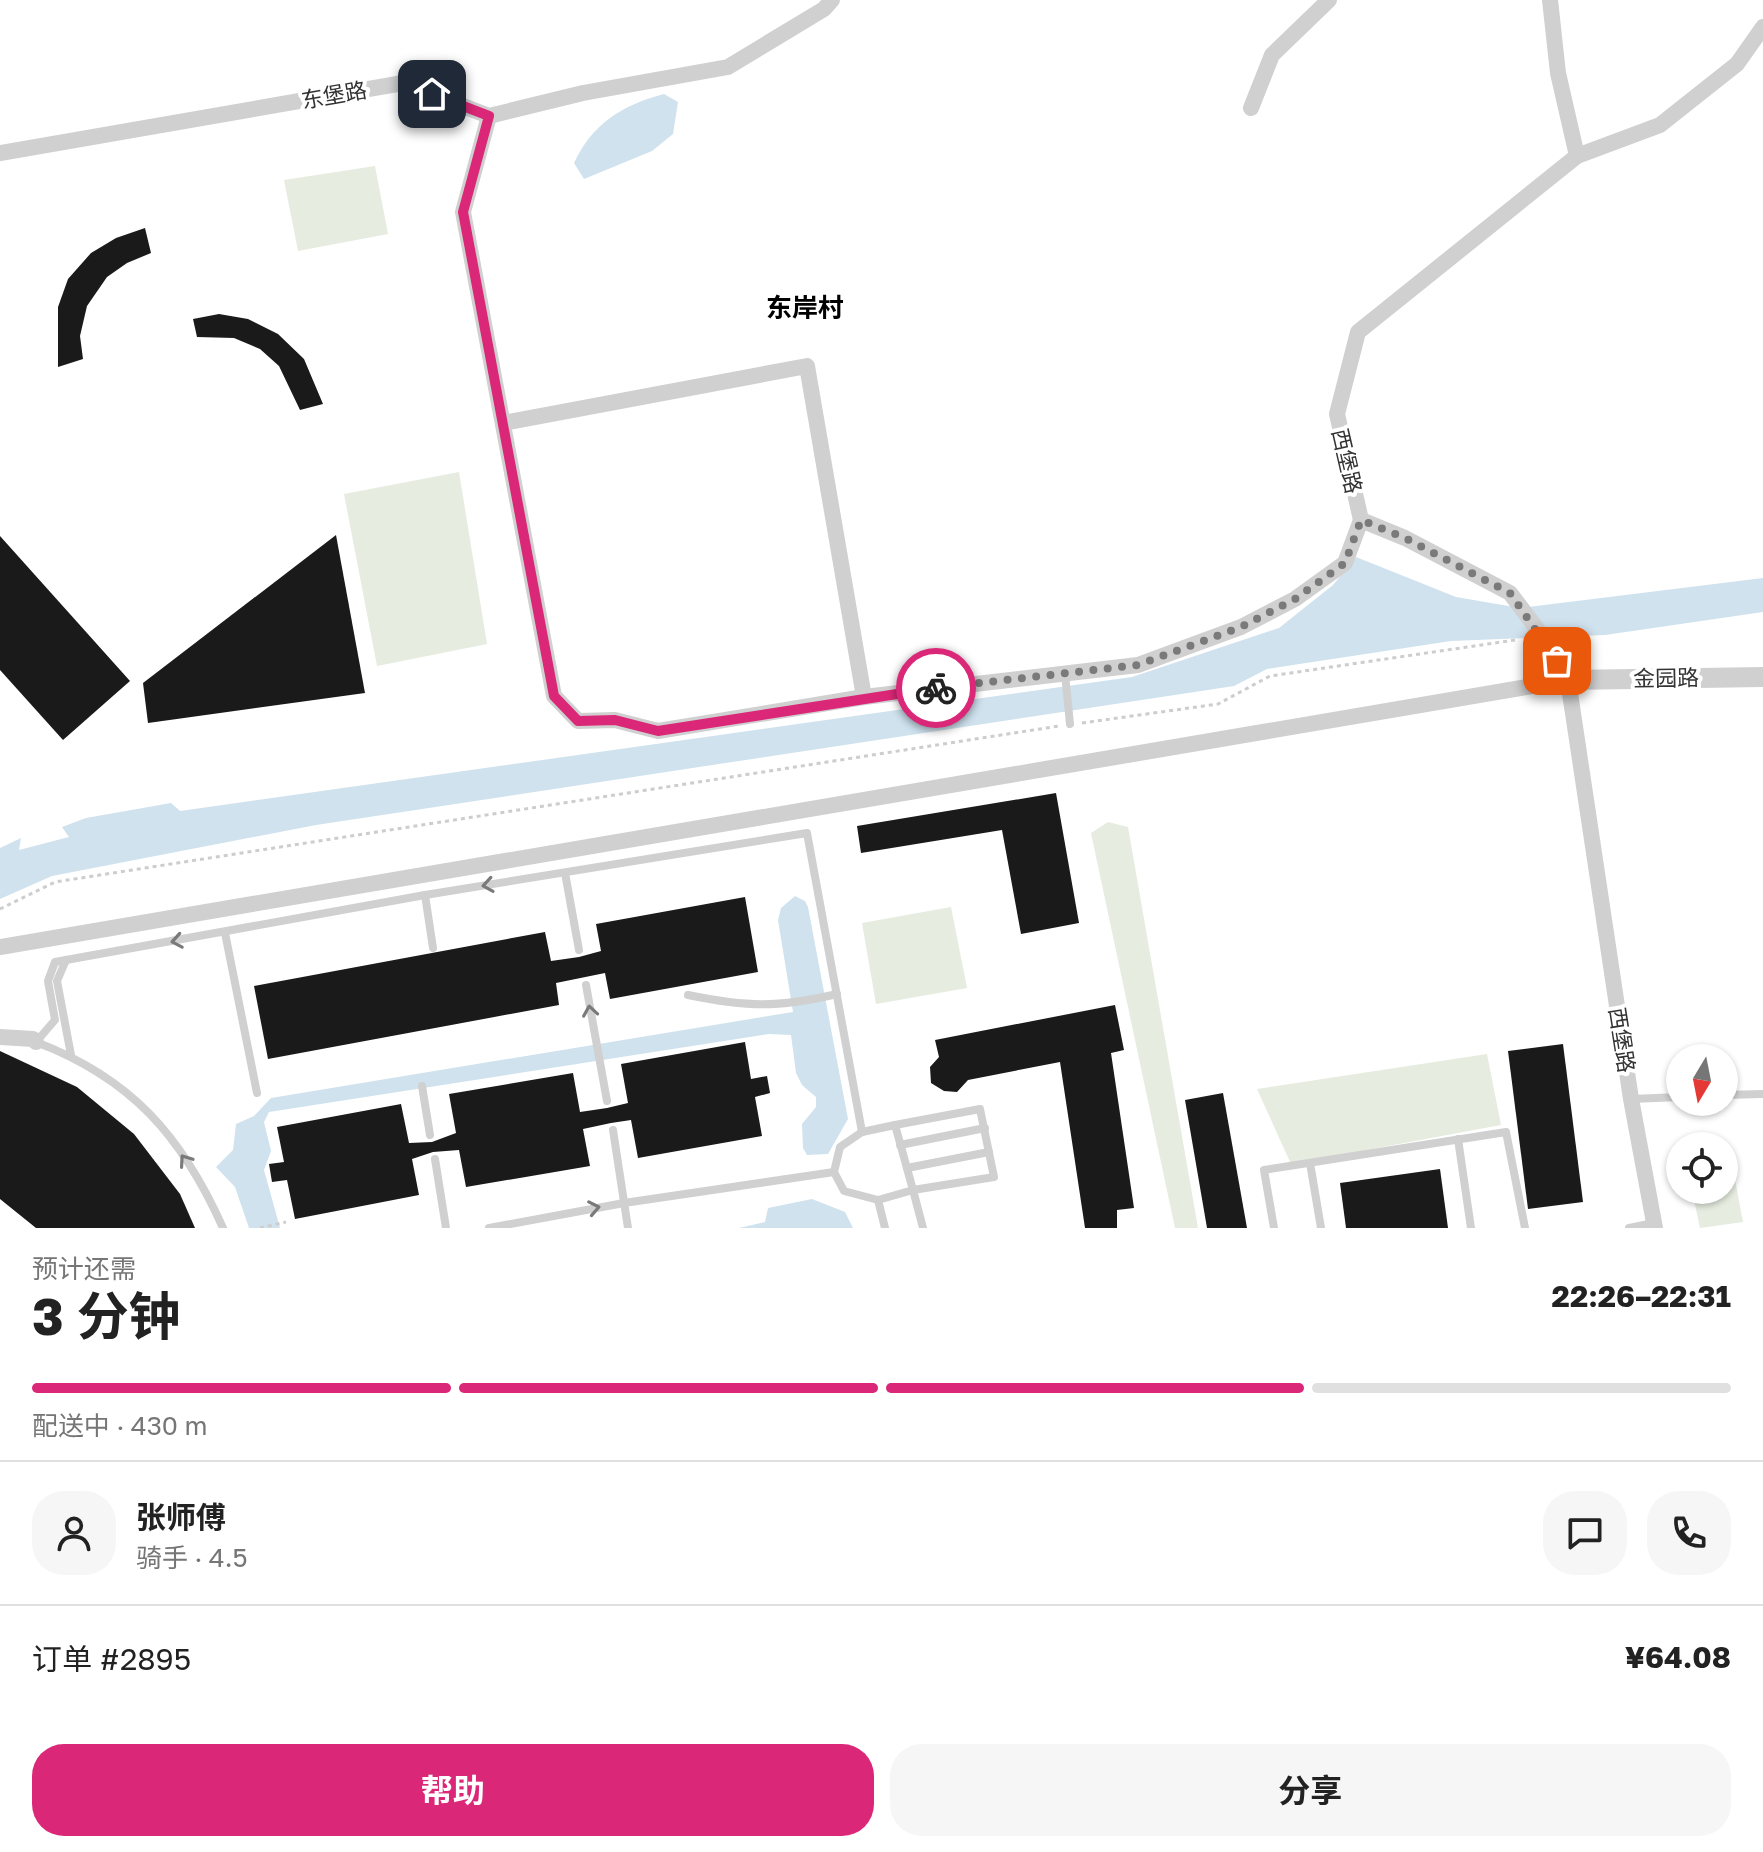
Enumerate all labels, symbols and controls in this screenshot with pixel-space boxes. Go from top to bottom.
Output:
pin [398,60,466,128]
icon: home [410,72,454,116]
street label: 东堡路 [299,75,369,114]
district label: 东岸村 [766,292,844,323]
street label: 西堡路 [1327,426,1368,496]
pin [1523,627,1591,695]
icon: bag [1535,639,1579,683]
courier [896,648,976,728]
street label: 金园路 [1633,663,1699,692]
icon: bike [914,666,958,710]
one-way arrow [481,876,495,893]
one-way arrow [170,932,184,949]
one-way arrow [582,1004,599,1018]
street label: 西堡路 [1604,1005,1641,1075]
north arrow [1666,1044,1738,1116]
map controls [1666,1044,1738,1204]
button: locate [1666,1132,1738,1204]
one-way arrow [181,1155,195,1169]
one-way arrow [587,1201,600,1218]
text: 预计还需 [32,1253,136,1284]
text: 22:26–22:31 [1552,1278,1731,1314]
text: 3 分钟 [32,1284,181,1346]
text: 配送中 · 430 m [32,1410,208,1441]
button: person [32,1491,116,1575]
button: chat [1543,1491,1627,1575]
button: phone [1647,1491,1731,1575]
text: 张师傅 [136,1499,226,1535]
text: 骑手 · 4.5 [136,1542,248,1573]
text: ¥64.08 [1625,1639,1731,1675]
text: 订单 #2895 [32,1641,191,1677]
button: 帮助 [32,1744,874,1836]
button: 分享 [890,1744,1731,1836]

